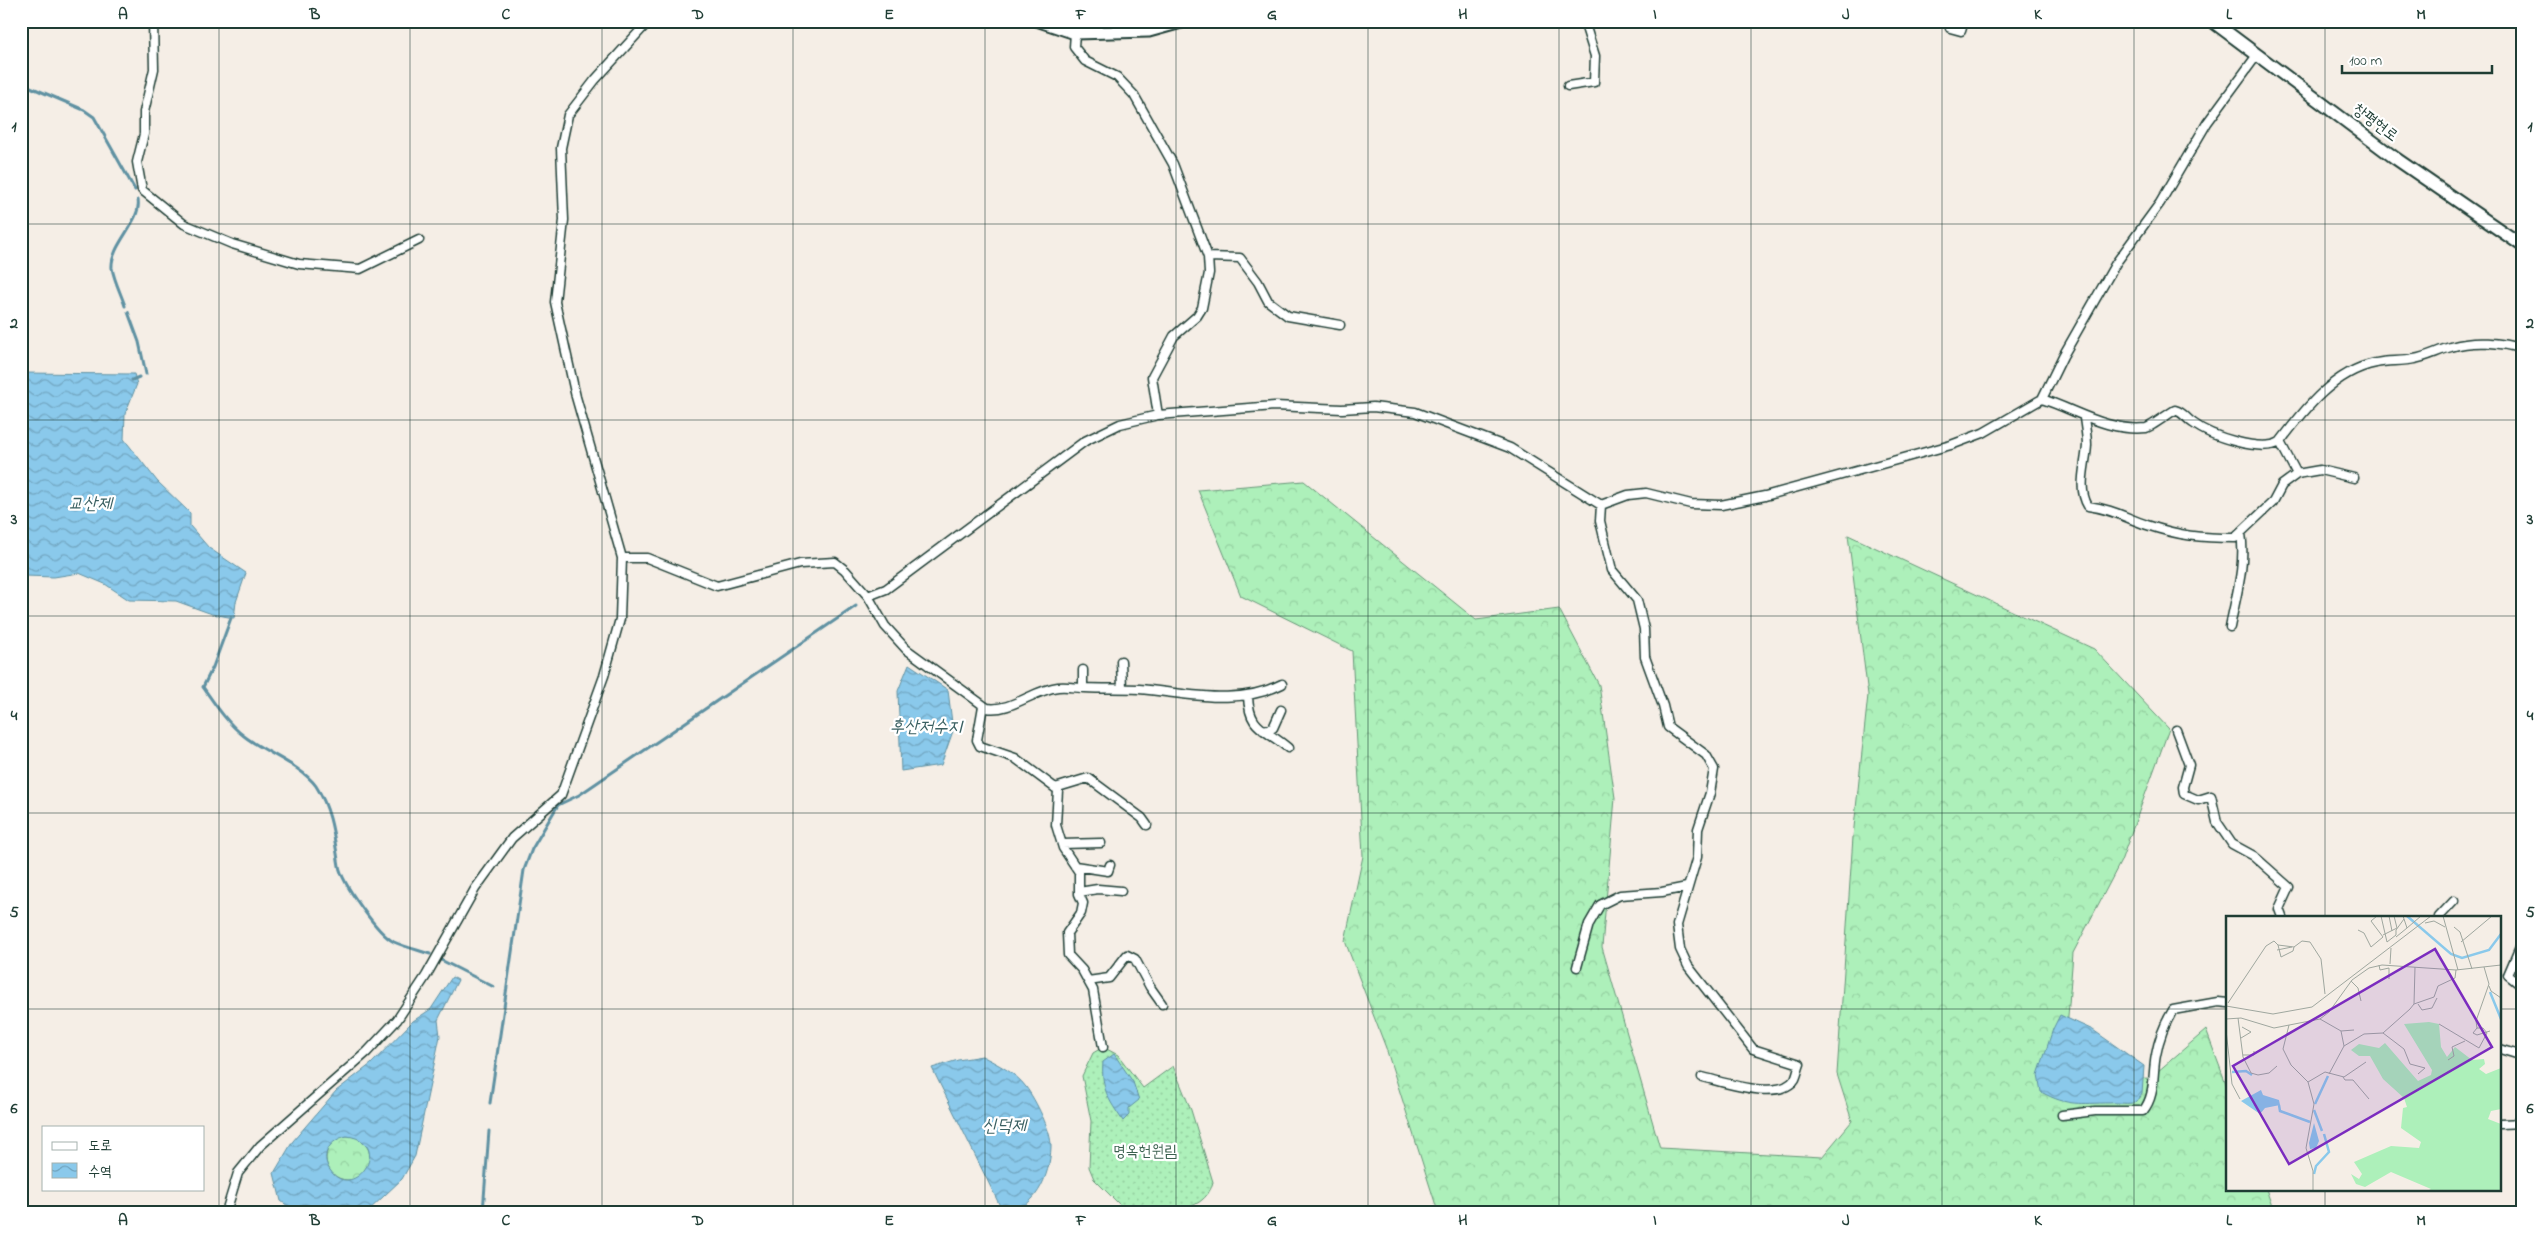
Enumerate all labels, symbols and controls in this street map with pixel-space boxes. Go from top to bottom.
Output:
text: A [118,3,128,27]
text: B [309,3,321,27]
text: C [502,3,511,27]
text: D [691,3,704,27]
text: E [884,3,894,27]
text: F [1075,3,1087,27]
text: G [1267,3,1277,27]
text: H [1458,3,1468,27]
text: I [1653,3,1657,27]
text: J [1842,3,1850,27]
text: K [2034,3,2043,27]
text: L [2226,3,2233,27]
text: M [2416,3,2426,27]
scale bar [2342,42,2492,74]
text: 100 m [2349,50,2382,72]
street label: 창평현로 [2347,98,2403,148]
text: 1 [11,115,17,139]
text: 1 [2527,115,2533,139]
text: 2 [9,312,18,336]
text: 2 [2525,312,2534,336]
water label: 교산제 [68,492,114,518]
text: 3 [10,508,18,532]
text: 3 [2526,508,2534,532]
text: 4 [10,704,18,728]
text: 4 [2526,704,2534,728]
water label: 후산저수지 [890,715,965,741]
text: 5 [9,901,19,925]
text: 5 [2525,901,2535,925]
inset map [2226,916,2502,1190]
text: 6 [9,1097,18,1121]
text: 6 [2525,1097,2534,1121]
water label: 신덕제 [982,1114,1028,1140]
legend [42,1126,205,1190]
text: 도로 [88,1135,112,1157]
park label: 명옥헌원림 [1113,1140,1177,1164]
text: 수역 [88,1161,112,1183]
text: A [118,1209,128,1233]
text: B [309,1209,321,1233]
text: C [502,1209,511,1233]
text: D [691,1209,704,1233]
text: E [884,1209,894,1233]
text: F [1075,1209,1087,1233]
text: G [1267,1209,1277,1233]
text: H [1458,1209,1468,1233]
text: I [1653,1209,1657,1233]
text: J [1842,1209,1850,1233]
text: K [2034,1209,2043,1233]
text: L [2226,1209,2233,1233]
text: M [2416,1209,2426,1233]

